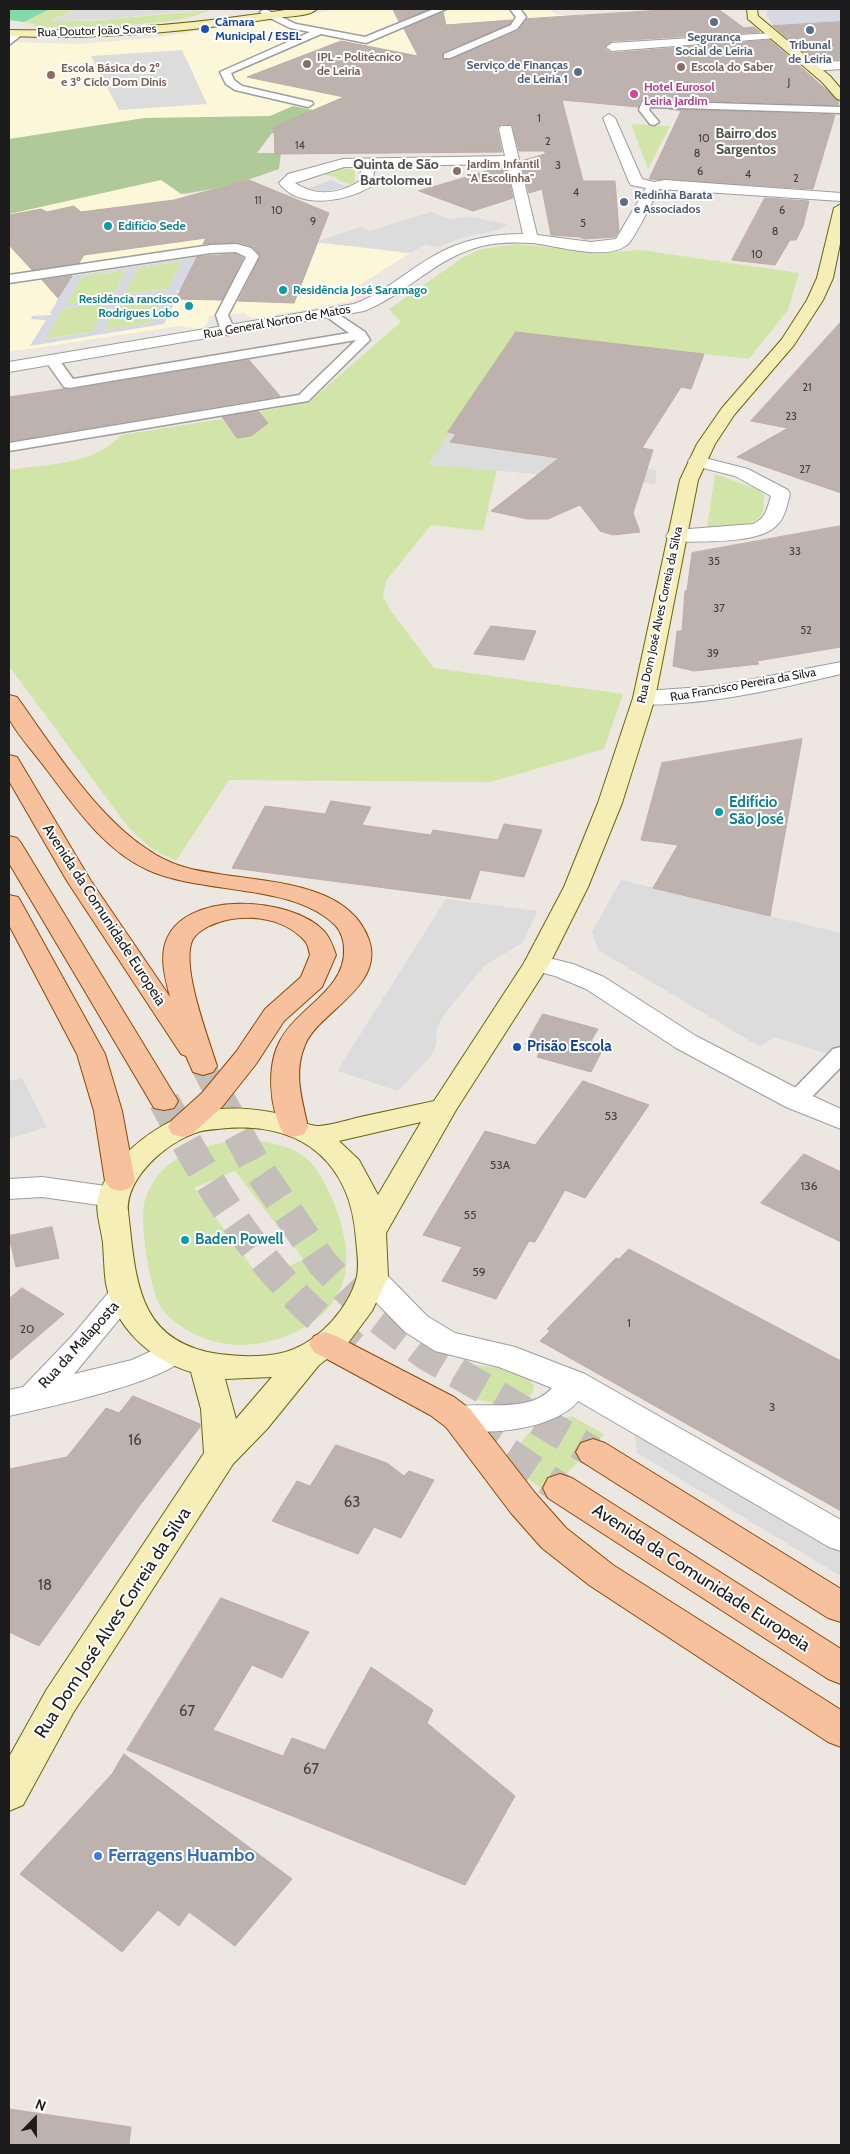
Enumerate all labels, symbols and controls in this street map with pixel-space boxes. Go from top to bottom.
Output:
place label: Câmara Municipal / ESEL [215,15,302,43]
marker: Segurança Social de Leiria [708,16,720,28]
street label: Rua Doutor João Soares [37,22,157,40]
marker: Câmara Municipal / ESEL [199,23,211,35]
marker: Tribunal de Leiria [804,24,816,36]
place label: Segurança Social de Leiria [675,30,753,58]
place label: Tribunal de Leiria [788,38,832,66]
place label: IPL - Politécnico de Leiria [317,50,401,78]
marker: IPL - Politécnico de Leiria [301,58,313,70]
place label: Serviço de Finanças de Leiria 1 [467,58,568,86]
place label: Escola do Saber [691,60,773,74]
place label: Escola Básica do 2º e 3º Ciclo Dom Dinis [61,61,167,89]
marker: Escola do Saber [675,61,687,73]
marker: Serviço de Finanças de Leiria 1 [572,66,584,78]
marker: Escola Básica do 2º e 3º Ciclo Dom Dinis [45,69,57,81]
house number: J [788,76,790,90]
place label: Hotel Eurosol Leiria Jardim [644,80,715,108]
marker: Hotel Eurosol Leiria Jardim [628,88,640,100]
house number: 1 [537,112,541,126]
district label: Bairro dos Sargentos [715,126,777,158]
house number: 10 [698,132,710,146]
house number: 2 [545,135,551,149]
house number: 14 [295,139,305,153]
house number: 8 [694,147,700,161]
district label: Quinta de São Bartolomeu [353,157,439,190]
place label: Jardim Infantil "A Escolinha" [467,157,540,185]
house number: 3 [555,159,561,173]
marker: Jardim Infantil "A Escolinha" [451,165,463,177]
house number: 6 [697,165,703,179]
house number: 4 [745,168,751,182]
house number: 2 [793,172,799,186]
house number: 4 [573,186,579,200]
place label: Redinha Barata e Associados [634,188,712,216]
house number: 11 [254,194,262,208]
marker: Redinha Barata e Associados [618,196,630,208]
house number: 10 [271,204,283,218]
house number: 6 [779,204,785,218]
house number: 9 [310,215,316,229]
house number: 5 [580,217,586,231]
place label: Edifício Sede [118,219,186,233]
marker: Edifício Sede [102,220,114,232]
house number: 8 [772,225,778,239]
house number: 10 [751,248,763,262]
place label: Residência José Saramago [293,283,427,297]
marker: Residência José Saramago [277,284,289,296]
place label: Residência rancisco Rodrigues Lobo [79,292,179,320]
marker: Residência rancisco Rodrigues Lobo [183,300,195,312]
street label: Rua General Norton de Matos [202,302,352,342]
house number: 21 [802,381,812,395]
house number: 23 [785,410,797,424]
house number: 27 [799,463,811,477]
street label: Rua Dom José Alves Correia da Silva [634,525,686,705]
house number: 33 [789,545,801,559]
house number: 35 [708,555,720,569]
house number: 37 [713,602,725,616]
house number: 52 [800,624,812,638]
house number: 39 [707,647,719,661]
street label: Rua Francisco Pereira da Silva [669,665,817,705]
place label: Edifício São José [729,794,784,829]
marker: Edifício São José [713,806,725,818]
street label: Avenida da Comunidade Europeia [38,821,170,1009]
place label: Prisão Escola [527,1038,612,1056]
marker: Prisão Escola [511,1041,523,1053]
house number: 53 [605,1109,617,1123]
house number: 53A [490,1158,510,1172]
house number: 136 [800,1179,818,1193]
house number: 55 [464,1208,476,1222]
place label: Baden Powell [195,1231,283,1249]
marker: Baden Powell [179,1234,191,1246]
house number: 59 [472,1265,486,1279]
street label: Rua da Malaposta [35,1298,123,1392]
house number: 1 [627,1316,631,1330]
house number: 20 [20,1322,34,1336]
house number: 3 [769,1400,775,1414]
house number: 16 [128,1432,142,1450]
house number: 63 [344,1494,360,1512]
street label: Avenida da Comunidade Europeia [588,1499,814,1657]
street label: Rua Dom José Alves Correia da Silva [30,1504,196,1742]
house number: 18 [38,1577,52,1595]
house number: 67 [179,1703,195,1721]
house number: 67 [303,1761,319,1779]
place label: Ferragens Huambo [108,1845,255,1867]
marker: Ferragens Huambo [92,1850,104,1862]
north arrow [10,2094,60,2144]
text: N [33,2095,49,2115]

